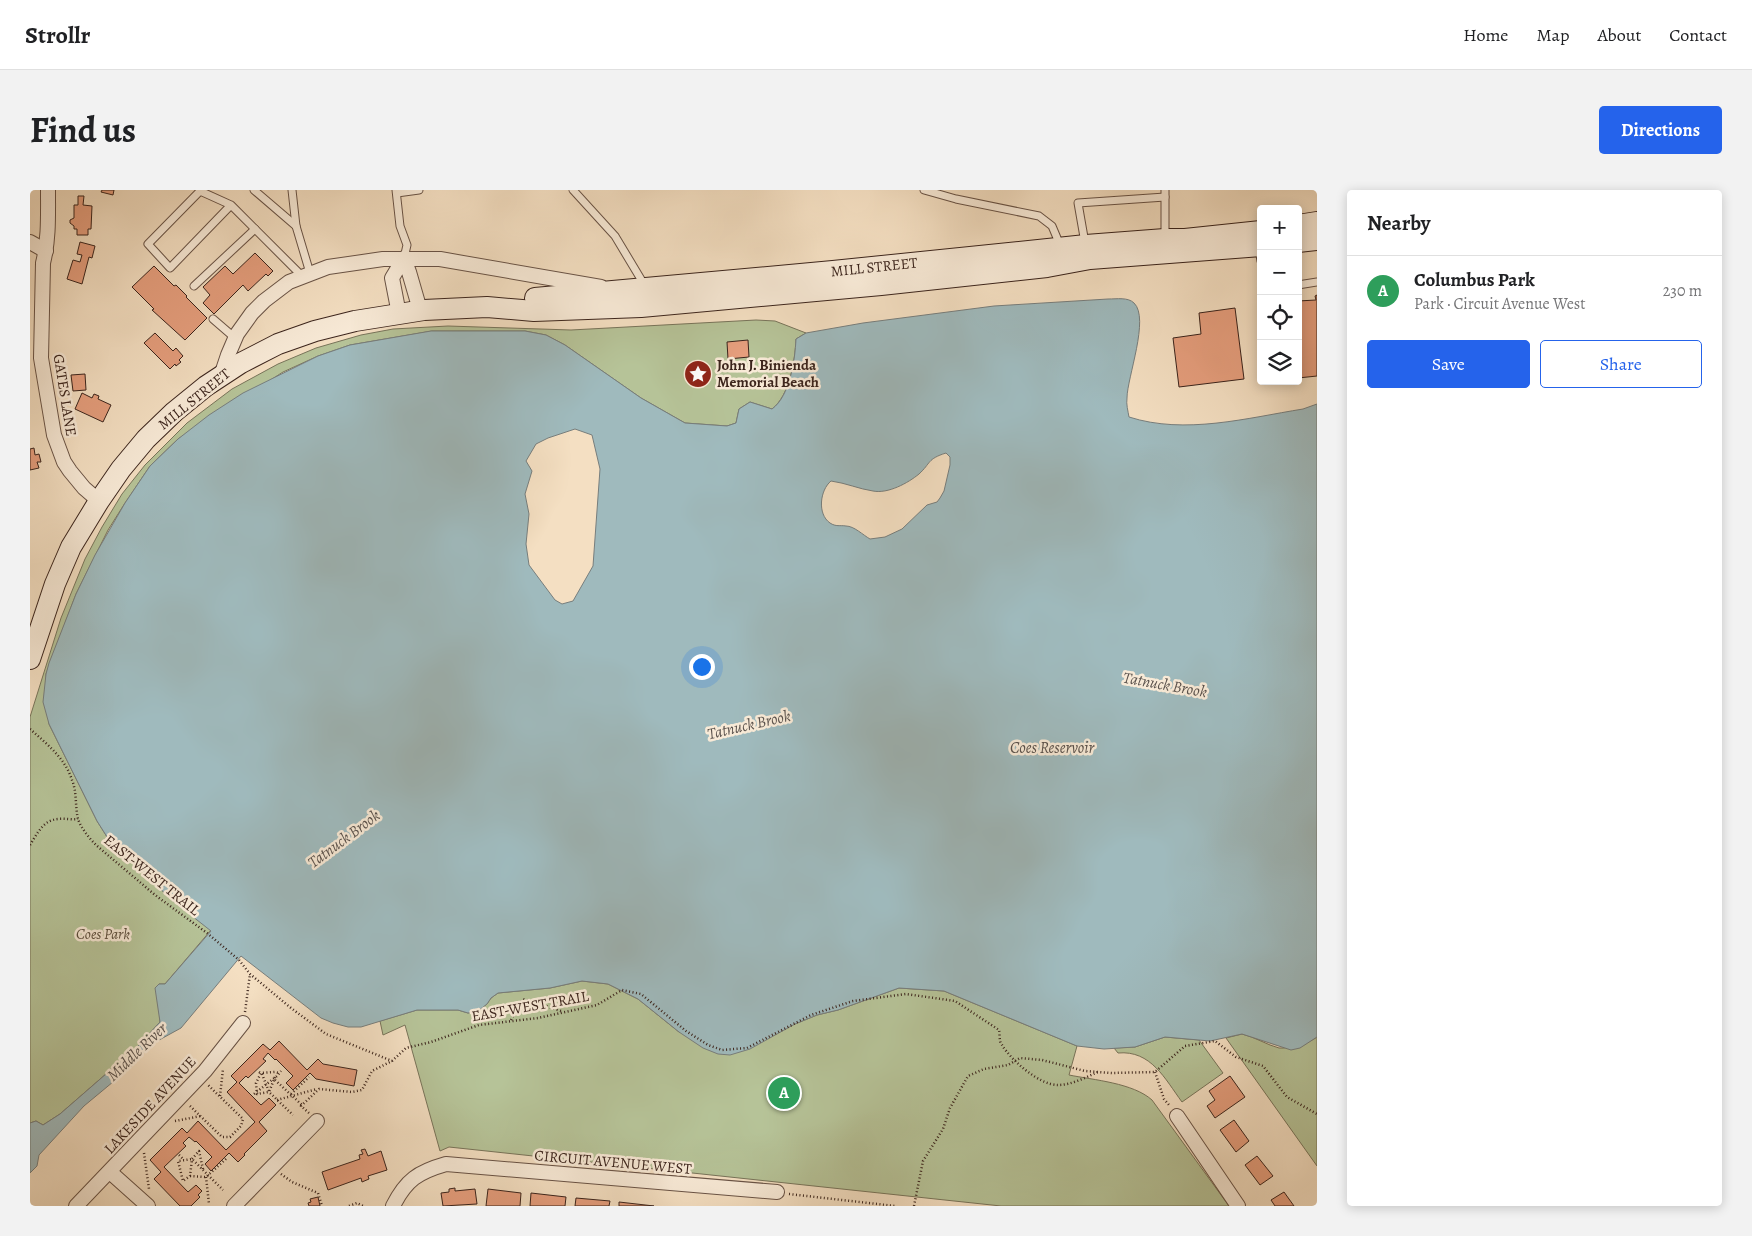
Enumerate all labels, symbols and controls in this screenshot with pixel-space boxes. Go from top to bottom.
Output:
text: Strollr [25,19,90,51]
text: Home [1463,23,1508,47]
text: Map [1536,23,1569,47]
text: About [1597,23,1641,47]
text: Contact [1669,23,1727,47]
text: Find us [30,106,136,154]
button: Directions [1599,106,1722,154]
map controls [1257,205,1302,385]
button: + [1257,205,1302,250]
text: Nearby [1367,209,1430,237]
button: − [1257,250,1302,295]
street label: MILL STREET [830,252,919,282]
text: Columbus Park [1414,267,1535,293]
text: A [1378,280,1388,302]
text: 230 m [1663,280,1702,302]
text: Park · Circuit Avenue West [1414,293,1586,315]
button: locate [1257,295,1302,340]
button: layers [1257,340,1302,385]
button: Save [1367,340,1530,388]
button: Share [1540,340,1702,388]
street label: GATES LANE [49,353,81,437]
place label: John J. Binienda Memorial Beach [717,355,819,392]
place icon: John J. Binienda Memorial Beach [683,359,713,389]
street label: MILL STREET [154,363,235,434]
your location [689,654,715,680]
water label: Tatnuck Brook [1121,667,1209,703]
water label: Tatnuck Brook [705,705,793,745]
water label: Coes Reservoir [1010,737,1094,759]
water label: Tatnuck Brook [303,805,385,873]
street label: EAST-WEST TRAIL [100,830,205,920]
park label: Coes Park [76,924,130,944]
street label: EAST-WEST TRAIL [470,986,590,1026]
water label: Middle River [102,1018,172,1086]
street label: LAKESIDE AVENUE [99,1052,201,1158]
pin: A [768,1074,800,1112]
street label: CIRCUIT AVENUE WEST [534,1145,693,1179]

